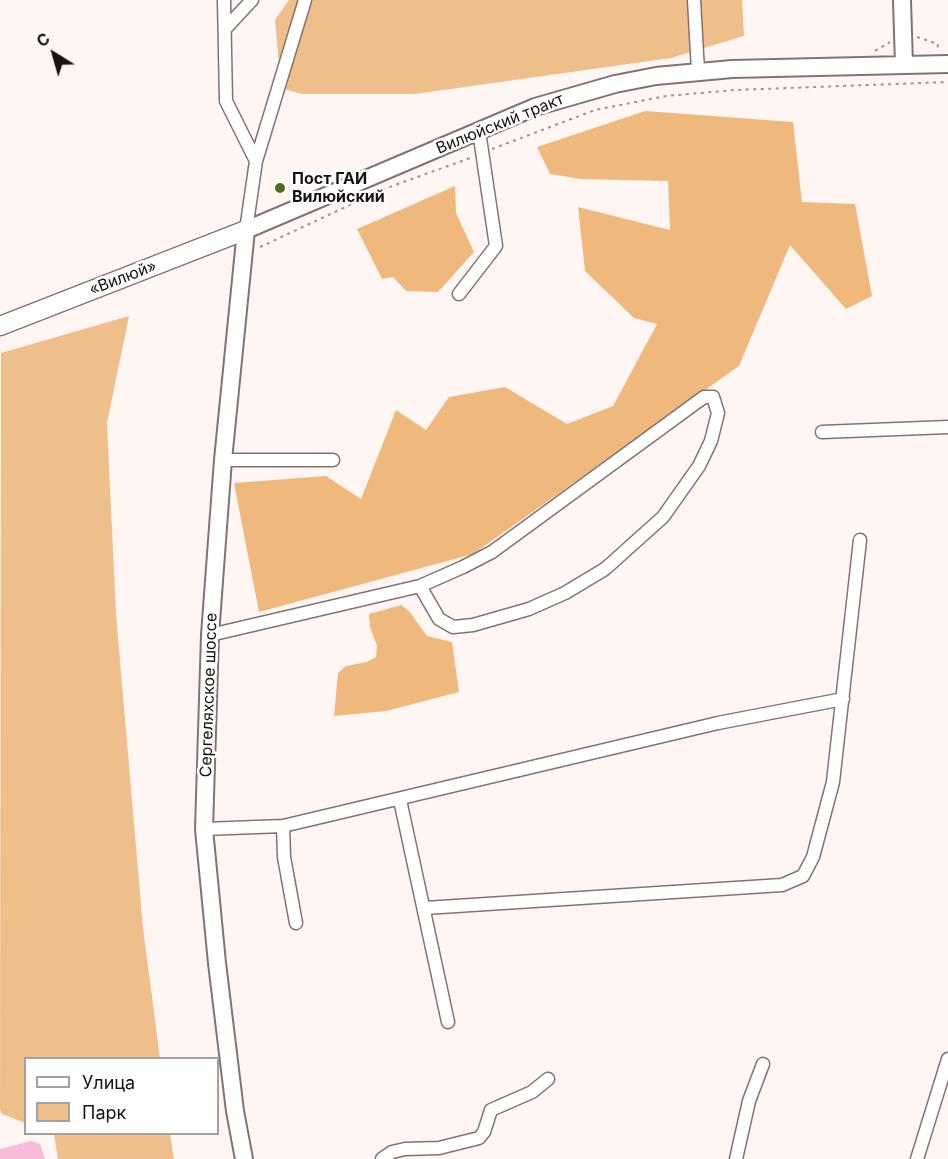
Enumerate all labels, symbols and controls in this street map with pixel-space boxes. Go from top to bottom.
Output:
north arrow [24,24,84,84]
text: С [32,28,54,51]
street label: Вилюйский тракт [433,90,567,158]
place label: Пост ГАИ Вилюйский [292,169,385,207]
marker: Пост ГАИ Вилюйский [273,181,287,195]
street label: «Вилюй» [87,256,159,300]
street label: Сергеляхское шоссе [197,612,221,778]
legend [24,1057,219,1135]
text: Улица [82,1072,135,1093]
text: Парк [82,1102,126,1123]

